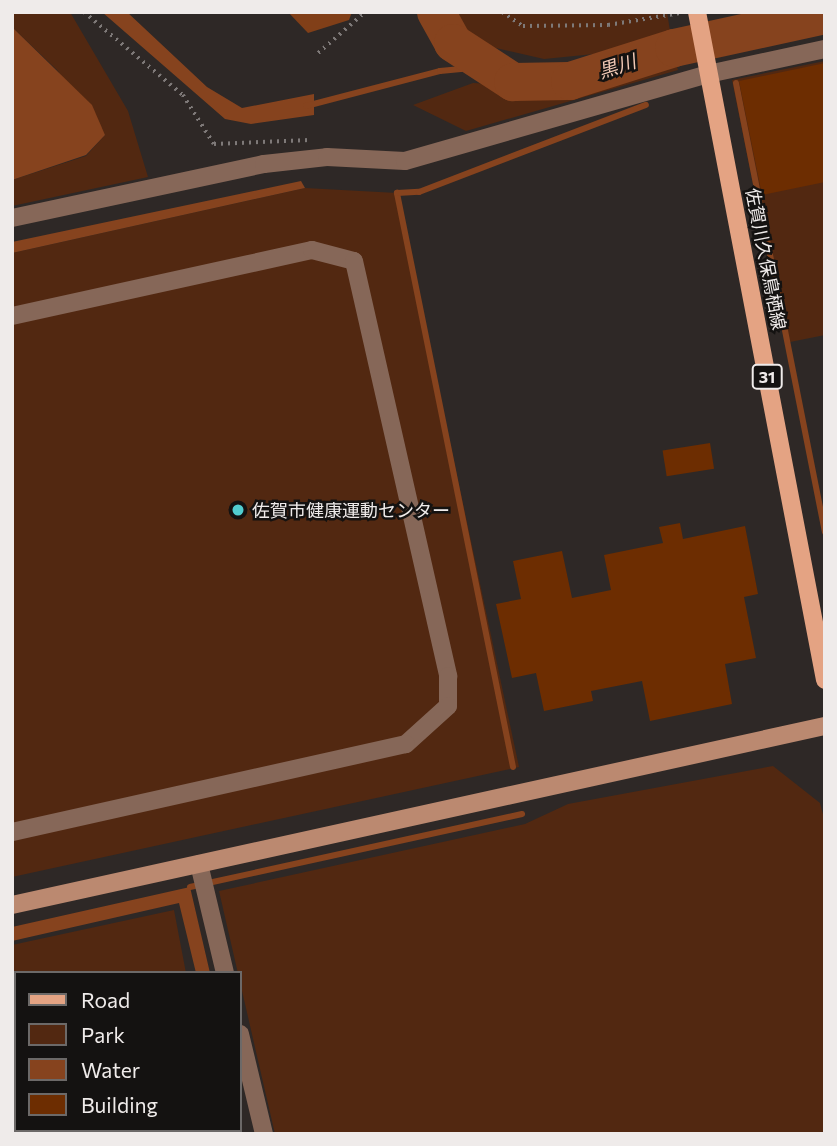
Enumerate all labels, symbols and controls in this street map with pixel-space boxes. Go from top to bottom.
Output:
water label: 黒川 [595,49,639,83]
street label: 佐賀川久保鳥栖線 [742,186,790,332]
road number: 31 [751,364,783,390]
place label: 佐賀市健康運動センター [252,499,450,521]
marker: 佐賀市健康運動センター [230,502,246,518]
legend [14,971,242,1132]
text: Road [81,987,130,1012]
text: Park [81,1022,125,1047]
text: Water [81,1057,140,1082]
text: Building [81,1092,158,1117]

